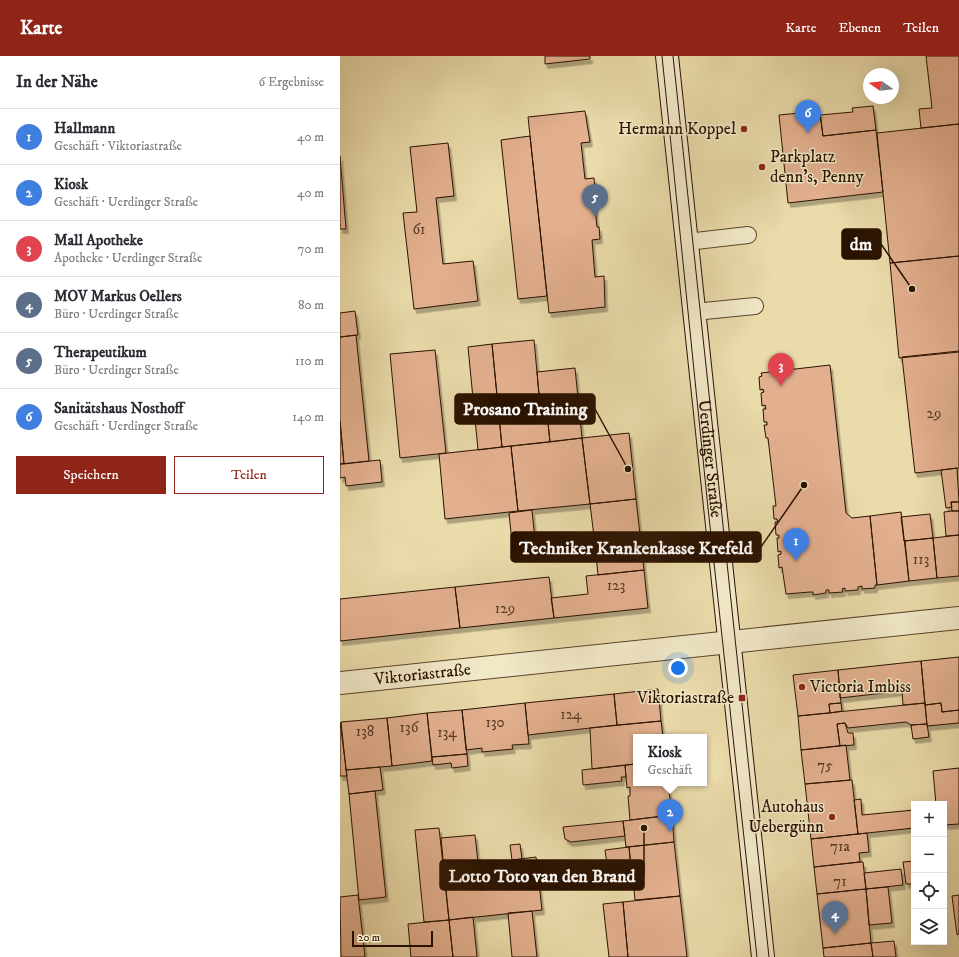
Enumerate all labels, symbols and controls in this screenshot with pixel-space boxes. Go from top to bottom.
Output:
text: Karte [20,17,62,40]
text: Karte [785,19,816,37]
text: Ebenen [838,19,881,37]
text: Teilen [903,19,939,37]
north arrow [863,68,899,104]
text: In der Nähe [16,71,98,93]
text: 6 Ergebnisse [258,74,324,90]
pin: 6 [795,100,821,133]
place label: Hermann Koppel [618,118,736,140]
text: Hallmann [54,119,115,138]
marker: Hermann Koppel [739,124,749,134]
text: 1 [27,129,31,145]
text: 40 m [297,129,324,145]
text: Geschäft · Viktoriastraße [54,138,182,154]
place label: Parkplatz denn's, Penny [770,146,864,188]
marker: Parkplatz denn's, Penny [757,162,767,172]
text: Kiosk [54,175,88,194]
pin: 5 [582,184,608,217]
text: 2 [26,185,32,201]
text: 40 m [297,185,324,201]
text: Geschäft · Uerdinger Straße [54,194,198,210]
house number: 61 [412,220,426,239]
callout: dm [842,229,881,259]
text: Mall Apotheke [54,231,143,250]
text: dm [850,234,873,256]
text: 3 [27,241,31,257]
text: 70 m [298,241,324,257]
text: Apotheke · Uerdinger Straße [54,250,202,266]
text: MOV Markus Oellers [54,287,182,306]
text: 4 [25,297,33,313]
text: 80 m [298,297,324,313]
text: Büro · Uerdinger Straße [54,306,179,322]
text: Therapeutikum [54,343,147,362]
text: 5 [26,353,32,369]
text: 110 m [295,353,324,369]
pin: 3 [768,353,794,386]
text: Büro · Uerdinger Straße [54,362,179,378]
callout: Prosano Training [455,394,595,424]
text: Sanitätshaus Nosthoff [54,399,183,418]
text: Prosano Training [463,399,588,421]
street label: Uerdinger Straße [693,399,727,519]
house number: 29 [927,404,941,423]
text: 6 [26,409,32,425]
text: 140 m [292,409,324,425]
text: Geschäft · Uerdinger Straße [54,418,198,434]
button: Speichern [16,456,166,494]
button: Teilen [174,456,324,494]
pin: 1 [783,528,809,561]
callout: Techniker Krankenkasse Krefeld [511,532,761,562]
text: Techniker Krankenkasse Krefeld [518,538,754,560]
house number: 113 [913,550,929,569]
house number: 123 [607,576,625,595]
house number: 129 [495,599,515,618]
street label: Viktoriastraße [372,658,472,691]
your location [668,658,688,678]
place label: Victoria Imbiss [809,676,911,698]
marker: Victoria Imbiss [797,682,807,692]
place label: Viktoriastraße [636,687,734,709]
marker: Viktoriastraße [737,693,747,703]
house number: 124 [560,705,582,724]
house number: 130 [485,713,505,732]
house number: 136 [400,718,420,737]
house number: 138 [356,722,374,741]
house number: 134 [437,723,457,742]
popup [633,734,707,786]
text: Kiosk [647,743,682,762]
house number: 75 [817,756,833,775]
text: Geschäft [647,762,693,778]
place label: Autohaus Uebergünn [749,796,824,838]
pin: 2 [657,799,683,832]
map controls [911,801,947,945]
button: + [911,801,947,837]
marker: Autohaus Uebergünn [827,812,837,822]
house number: 71a [830,837,851,856]
button: − [911,837,947,873]
callout: Lotto Toto van den Brand [440,860,644,890]
text: Lotto Toto van den Brand [448,866,637,888]
house number: 71 [833,872,847,891]
button: locate [911,873,947,909]
pin: 4 [822,901,848,934]
button: layers [911,909,947,945]
scale bar [352,929,433,948]
text: 20 m [358,931,380,945]

